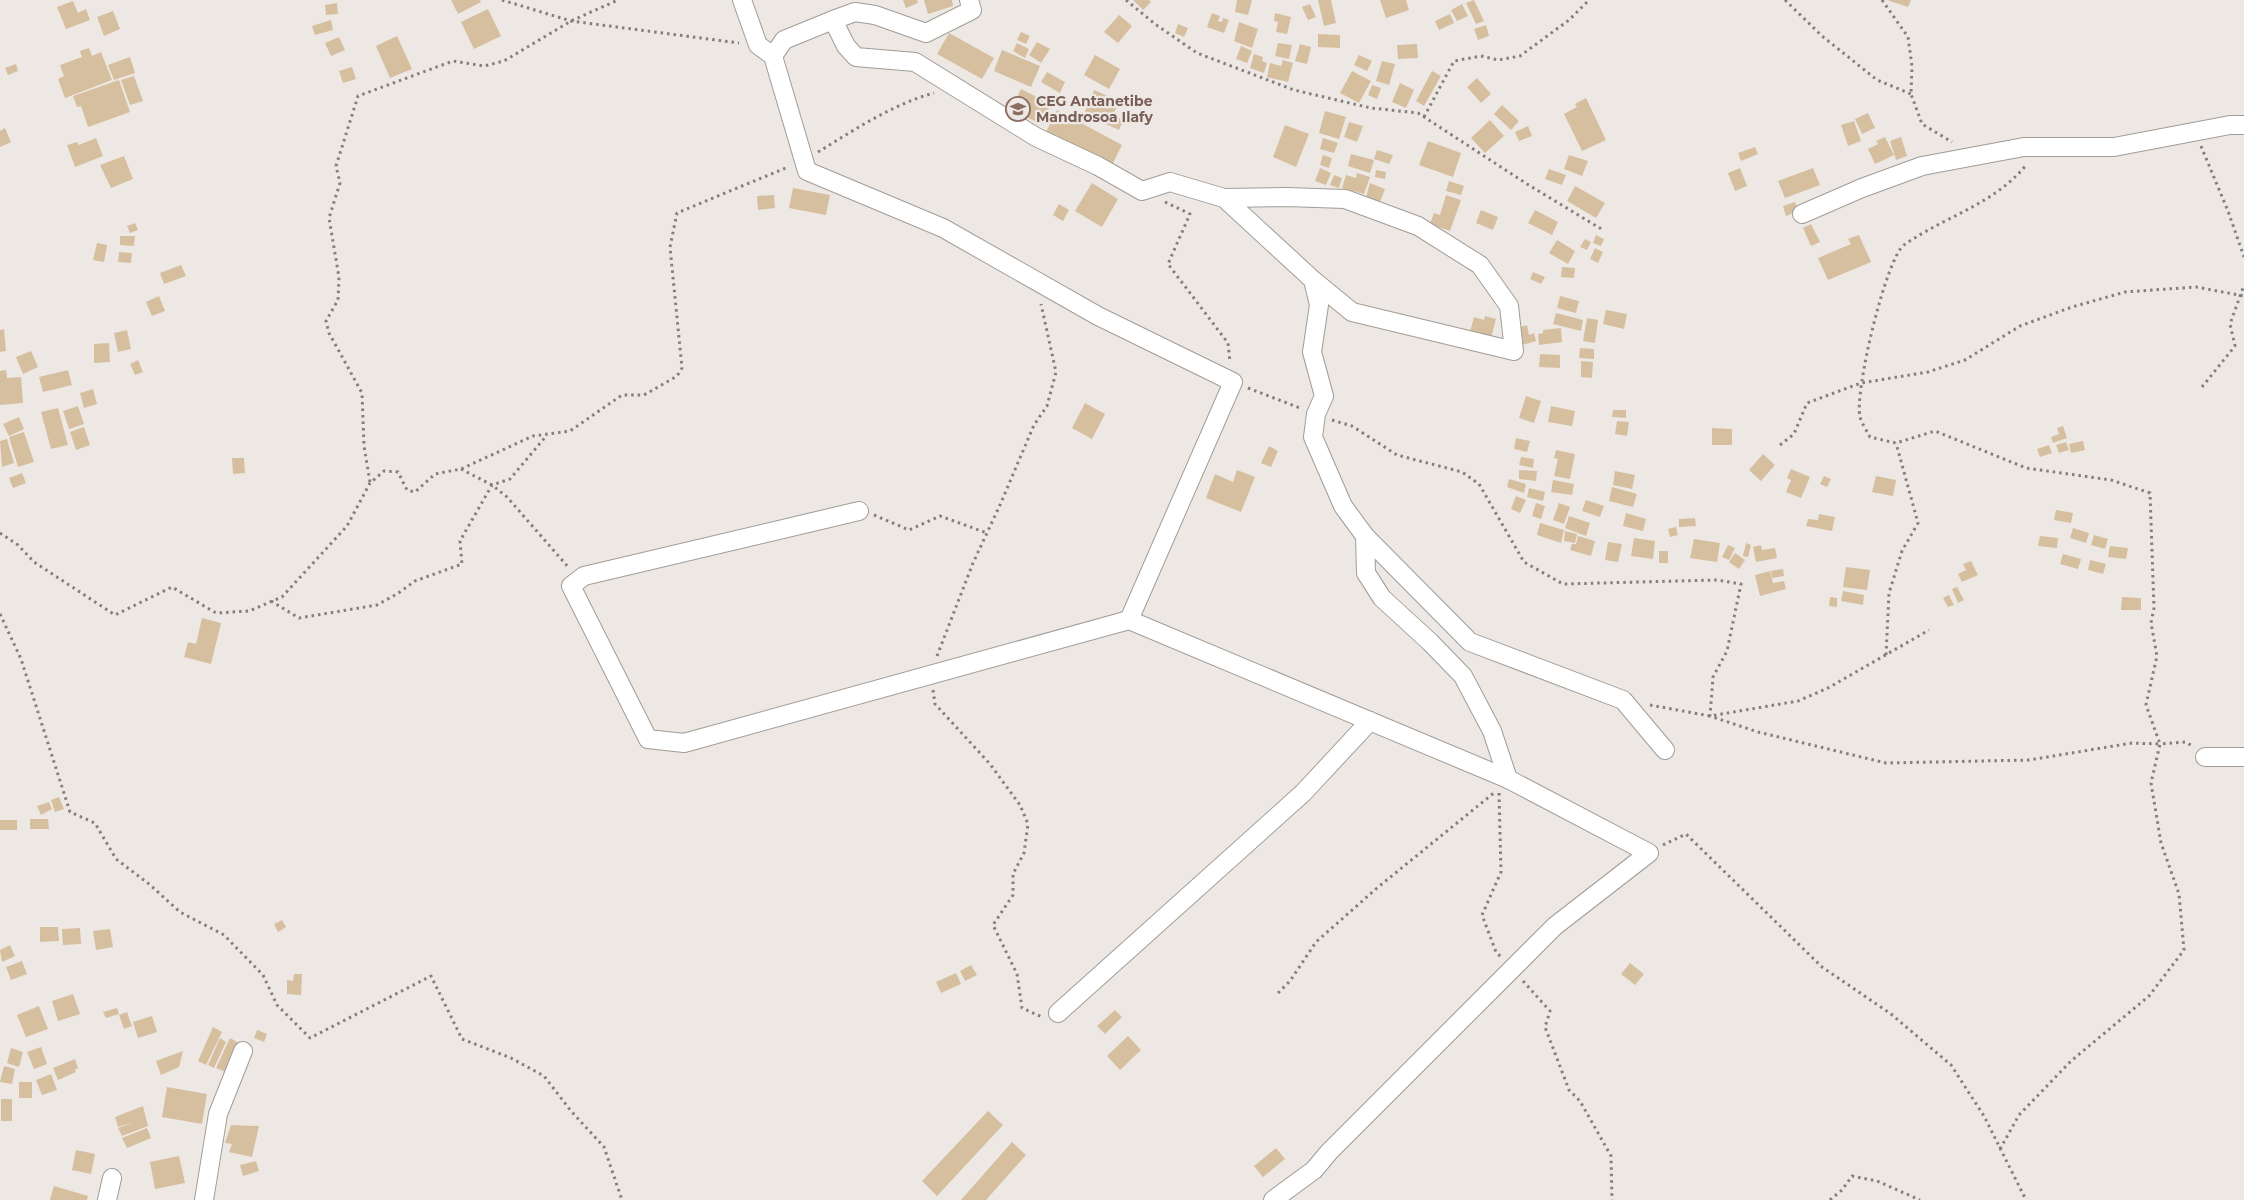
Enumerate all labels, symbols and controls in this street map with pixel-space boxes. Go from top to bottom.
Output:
place label: CEG Antanetibe Mandrosoa Ilafy [1036,92,1153,126]
school or university icon: CEG Antanetibe Mandrosoa Ilafy [1005,96,1031,122]

